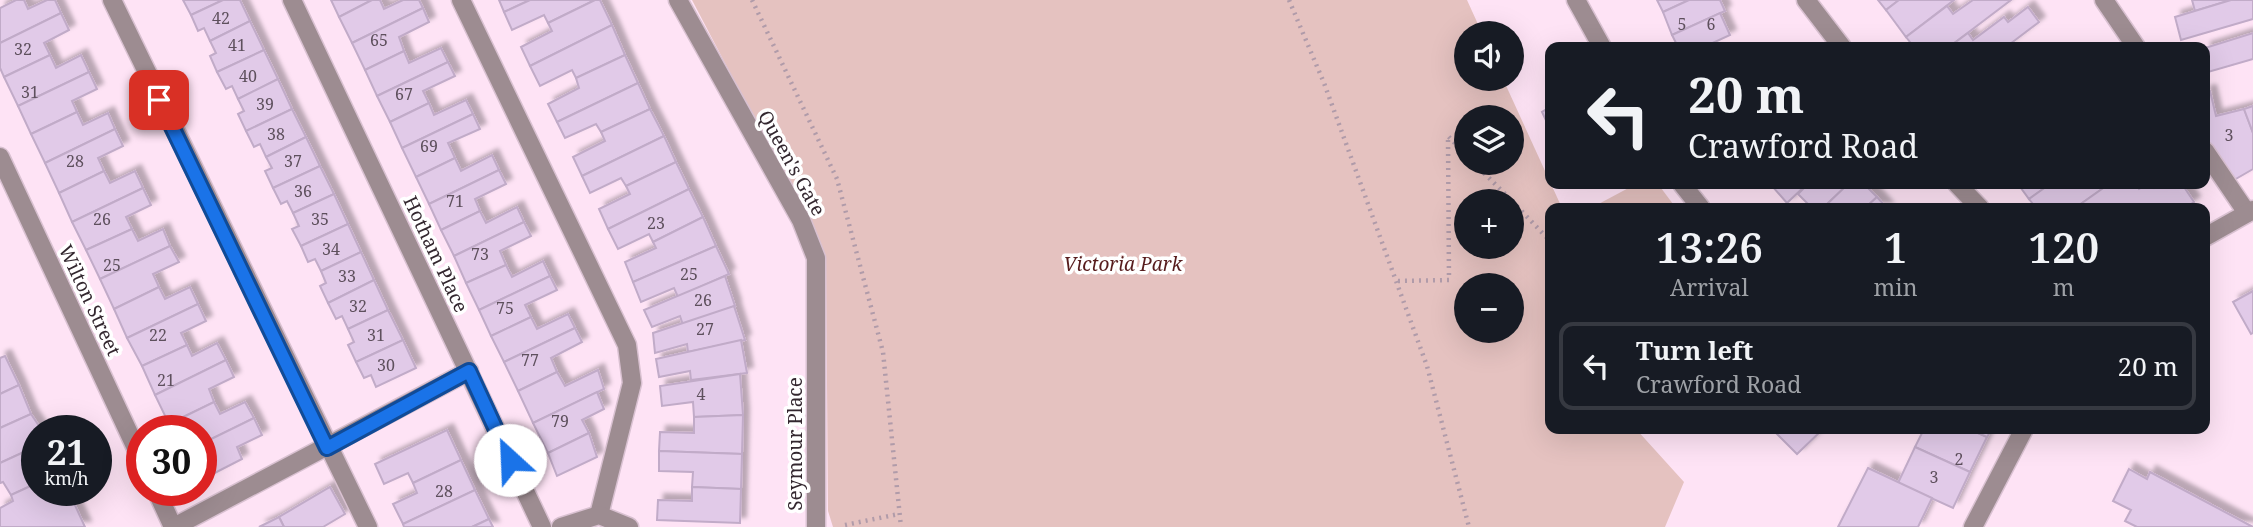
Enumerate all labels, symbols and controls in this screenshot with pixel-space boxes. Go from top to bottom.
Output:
house number: 42 [212,7,230,29]
house number: 5 [1678,13,1686,35]
house number: 6 [1707,13,1716,35]
map controls [1454,21,1524,343]
button: sound [1454,21,1524,91]
house number: 65 [370,29,388,51]
house number: 41 [228,34,246,56]
house number: 32 [14,38,32,60]
text: 20 m [1688,61,1804,127]
house number: 40 [239,65,257,87]
pin [129,70,189,130]
icon: left [1573,70,1664,161]
house number: 31 [21,81,39,103]
icon: arrive [140,81,178,119]
house number: 67 [395,83,413,105]
house number: 39 [256,93,274,115]
button: layers [1454,105,1524,175]
street label: Queen's Gate [752,106,832,220]
house number: 38 [267,123,285,145]
text: Crawford Road [1688,124,1918,167]
house number: 3 [2225,124,2234,146]
house number: 69 [420,135,438,157]
house number: 28 [66,150,84,172]
house number: 37 [284,150,302,172]
house number: 36 [294,180,312,202]
button: + [1454,189,1524,259]
house number: 71 [446,190,464,212]
street label: Hotham Place [398,191,474,317]
house number: 26 [93,208,111,230]
house number: 35 [311,208,329,230]
house number: 23 [647,212,665,234]
text: 13:26 [1656,218,1763,275]
text: 1 [1884,218,1907,275]
text: 120 [2028,218,2099,275]
house number: 34 [322,238,340,260]
street label: Wilton Street [53,240,127,360]
house number: 73 [471,243,489,265]
park label: Victoria Park [1064,251,1184,277]
house number: 25 [103,254,121,276]
house number: 25 [680,263,698,285]
house number: 33 [338,265,356,287]
text: Arrival [1670,271,1749,303]
text: min [1874,271,1918,303]
text: m [2053,271,2075,303]
button: − [1454,273,1524,343]
house number: 26 [694,289,712,311]
house number: 32 [349,295,367,317]
house number: 75 [496,297,514,319]
house number: 27 [696,318,714,340]
house number: 22 [149,324,167,346]
house number: 31 [367,324,385,346]
text: Turn left [1636,332,1753,368]
icon: left [1577,347,1615,385]
text: 20 m [2118,348,2178,384]
house number: 77 [521,349,539,371]
house number: 30 [377,354,395,376]
text: Crawford Road [1636,368,1801,400]
house number: 21 [157,369,175,391]
street label: Seymour Place [782,377,808,511]
house number: 4 [697,383,706,405]
house number: 79 [551,410,569,432]
speed limit sign: 30 [126,415,217,506]
position arrow [473,423,547,497]
text: 21 [47,428,86,475]
house number: 2 [1955,448,1963,470]
text: km/h [44,466,89,490]
house number: 3 [1930,466,1939,488]
house number: 28 [435,480,453,502]

